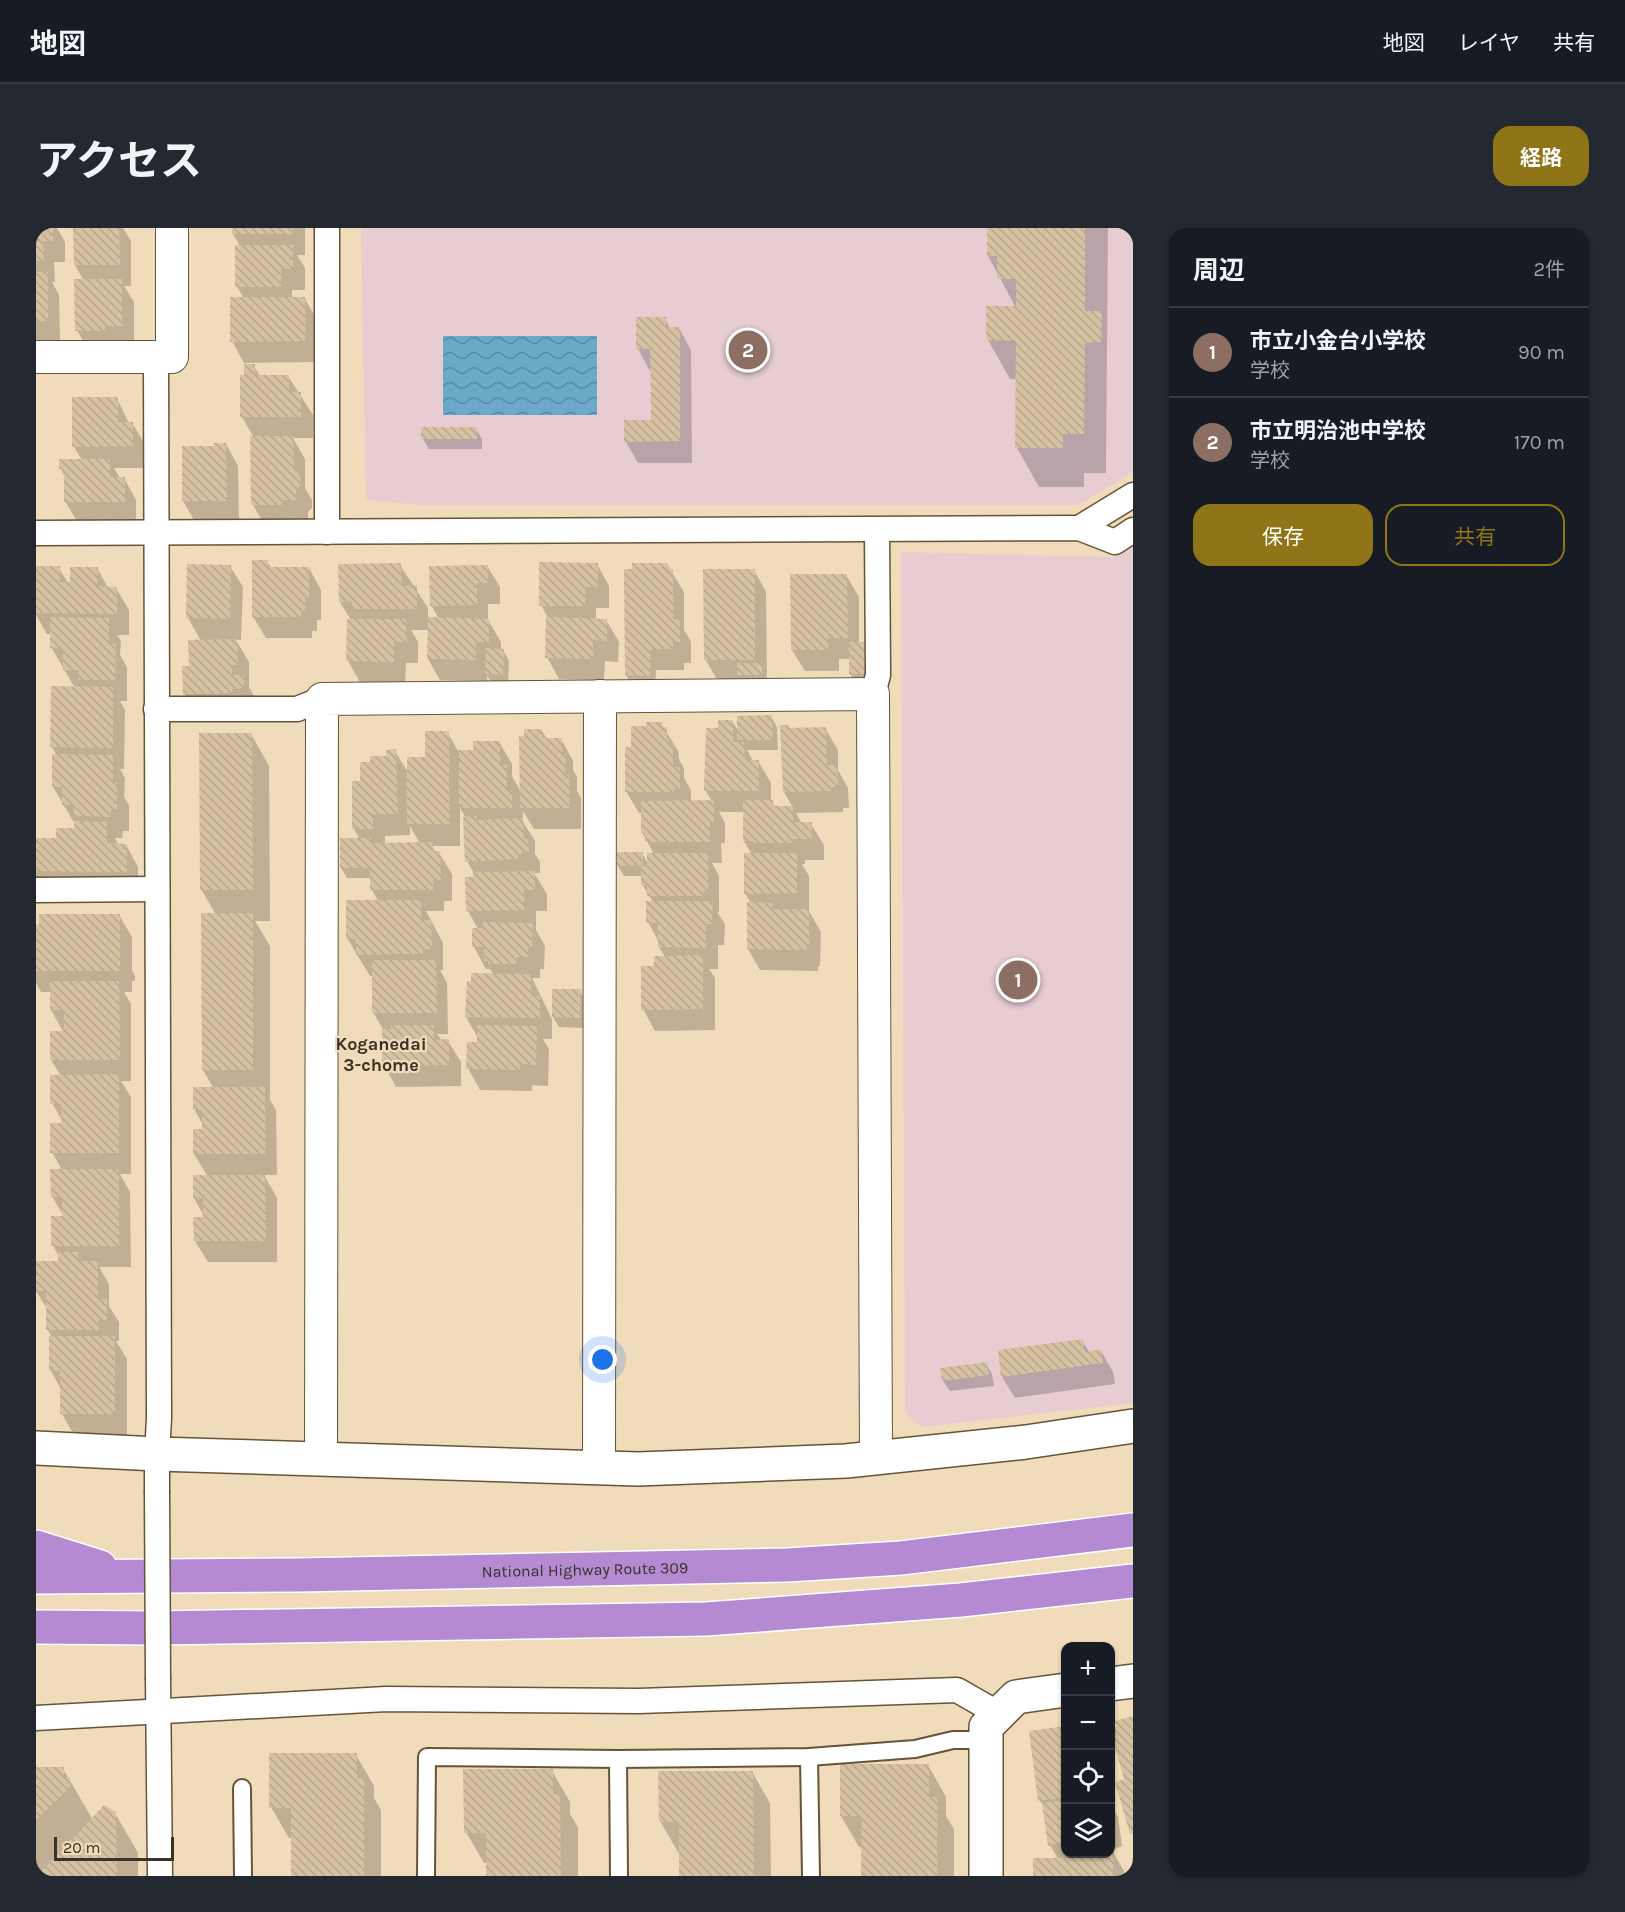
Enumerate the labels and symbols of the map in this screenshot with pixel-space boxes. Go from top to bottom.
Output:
pin: 2 [728,328,768,372]
pin: 1 [998,958,1038,1002]
district label: Koganedai 3-chome [335,1033,427,1076]
your location [588,1345,617,1374]
street label: National Highway Route 309 [482,1558,688,1581]
scale bar [54,1834,174,1862]

